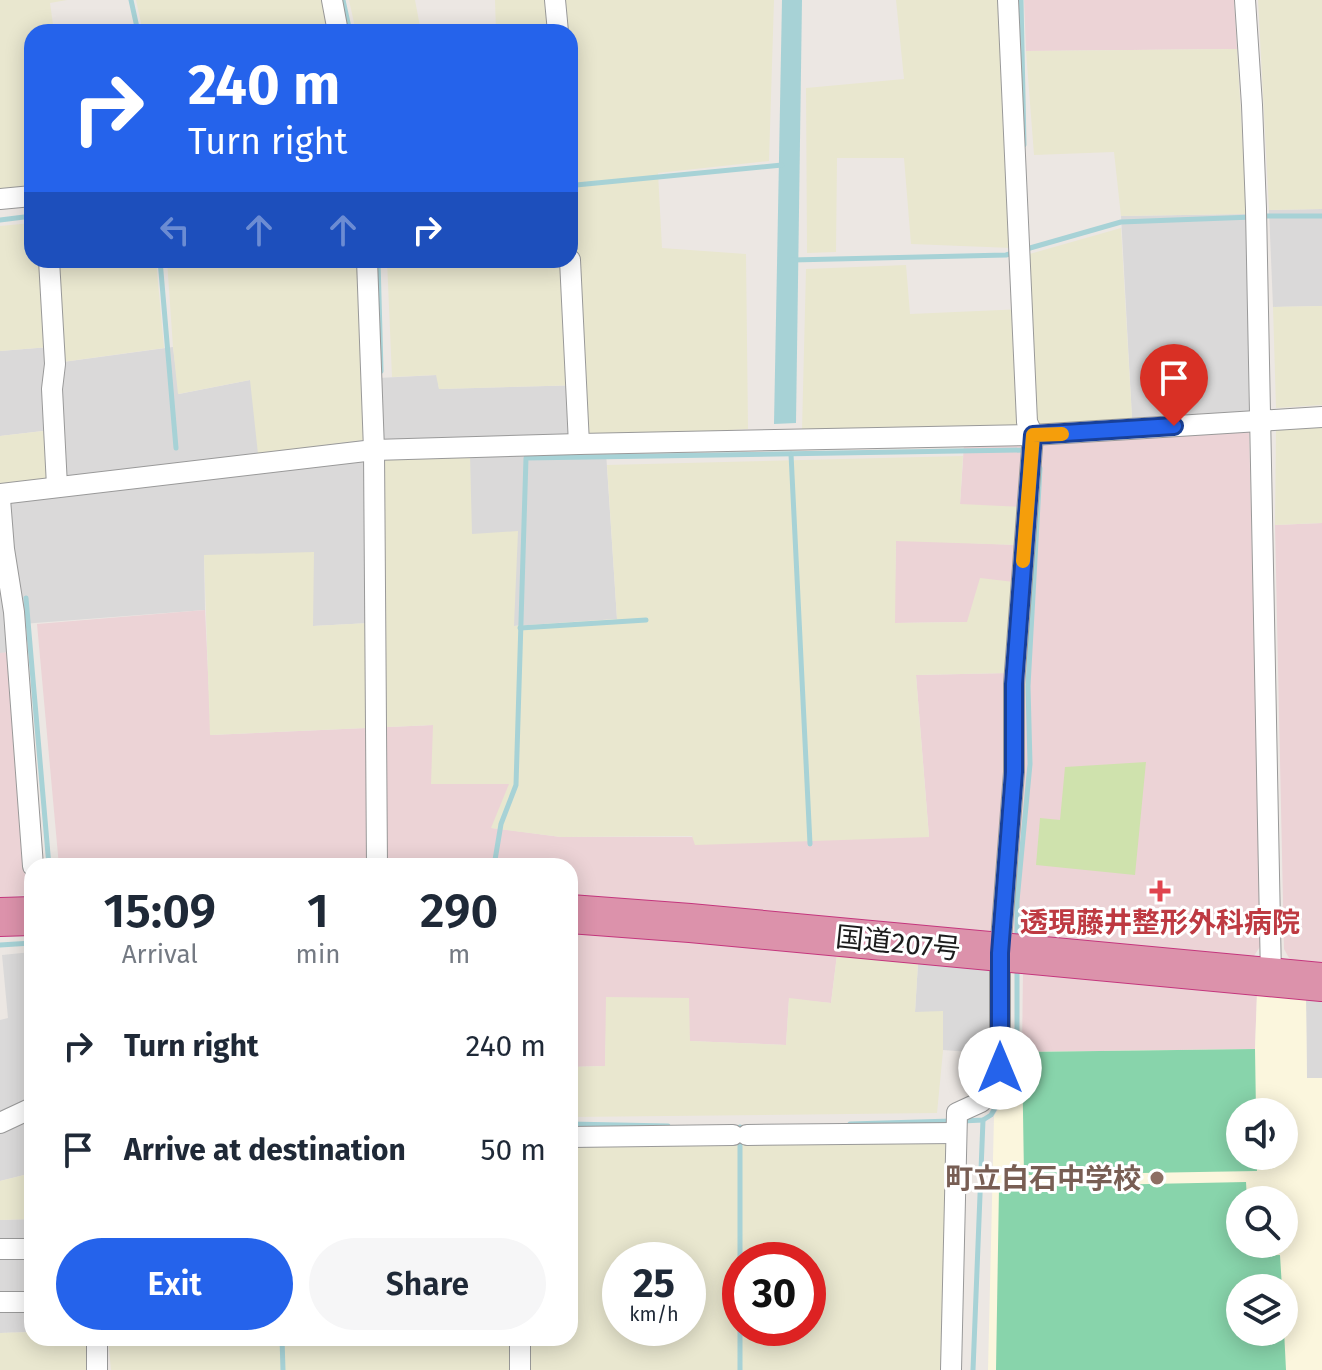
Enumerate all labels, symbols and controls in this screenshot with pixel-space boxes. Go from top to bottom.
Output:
text: 240 m [188,52,340,119]
icon: right [56,56,160,160]
text: Turn right [188,120,348,164]
icon: left [153,208,197,252]
icon: ahead [237,208,281,252]
icon: ahead [321,208,365,252]
icon: right [405,208,449,252]
pin [1140,344,1208,426]
icon: arrive [1152,356,1196,400]
marker: 透現藤井整形外科病院 [1149,880,1171,902]
text: 15:09 [104,882,216,940]
text: 1 [307,882,329,940]
text: 290 [420,882,498,940]
place label: 透現藤井整形外科病院 [1020,906,1300,939]
street label: 国道207号 [834,920,962,966]
text: Arrival [122,939,198,970]
text: min [296,939,340,970]
text: m [448,939,470,970]
icon: right [56,1024,100,1068]
position arrow [958,1026,1042,1110]
text: Turn right [124,1028,259,1064]
text: 240 m [466,1028,546,1064]
map controls [1226,1098,1298,1346]
button: sound [1226,1098,1298,1170]
icon: arrive [56,1128,100,1172]
text: Arrive at destination [124,1132,406,1168]
text: 50 m [481,1132,546,1168]
place label: 町立白石中学校 [945,1162,1141,1195]
marker: 町立白石中学校 [1148,1169,1166,1187]
button: search [1226,1186,1298,1258]
button: Exit [56,1238,293,1330]
button: Share [309,1238,546,1330]
speed limit sign: 30 [722,1242,826,1346]
text: 25 [633,1260,675,1308]
button: layers [1226,1274,1298,1346]
text: km/h [629,1302,679,1326]

